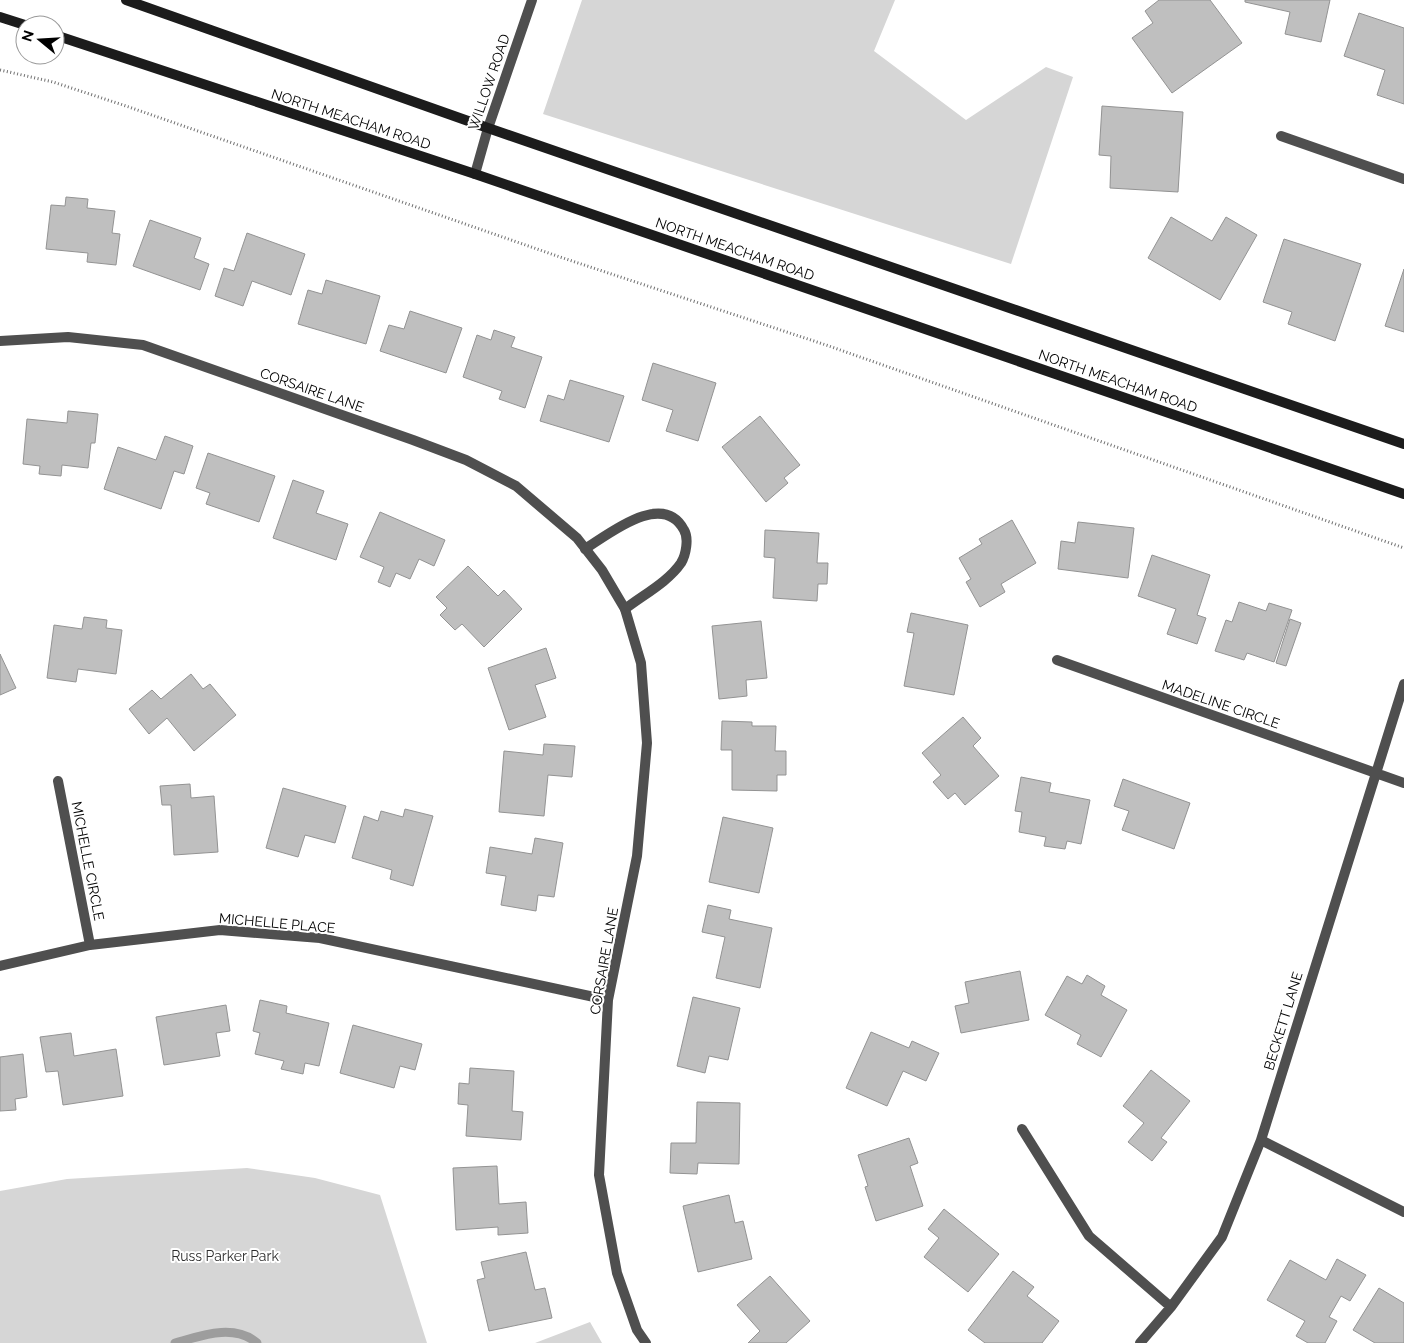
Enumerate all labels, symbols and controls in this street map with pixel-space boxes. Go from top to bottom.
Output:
north arrow [15,15,65,65]
text: N [18,28,37,44]
street label: WILLOW ROAD [465,32,513,132]
street label: NORTH MEACHAM ROAD [269,86,433,152]
street label: NORTH MEACHAM ROAD [654,214,816,284]
street label: NORTH MEACHAM ROAD [1037,346,1199,416]
street label: CORSAIRE LANE [258,365,366,415]
street label: MADELINE CIRCLE [1160,676,1282,732]
street label: MICHELLE CIRCLE [69,800,107,922]
street label: CORSAIRE LANE [587,906,621,1016]
street label: MICHELLE PLACE [218,910,336,936]
street label: BECKETT LANE [1260,970,1306,1072]
park label: Russ Parker Park [171,1248,279,1264]

